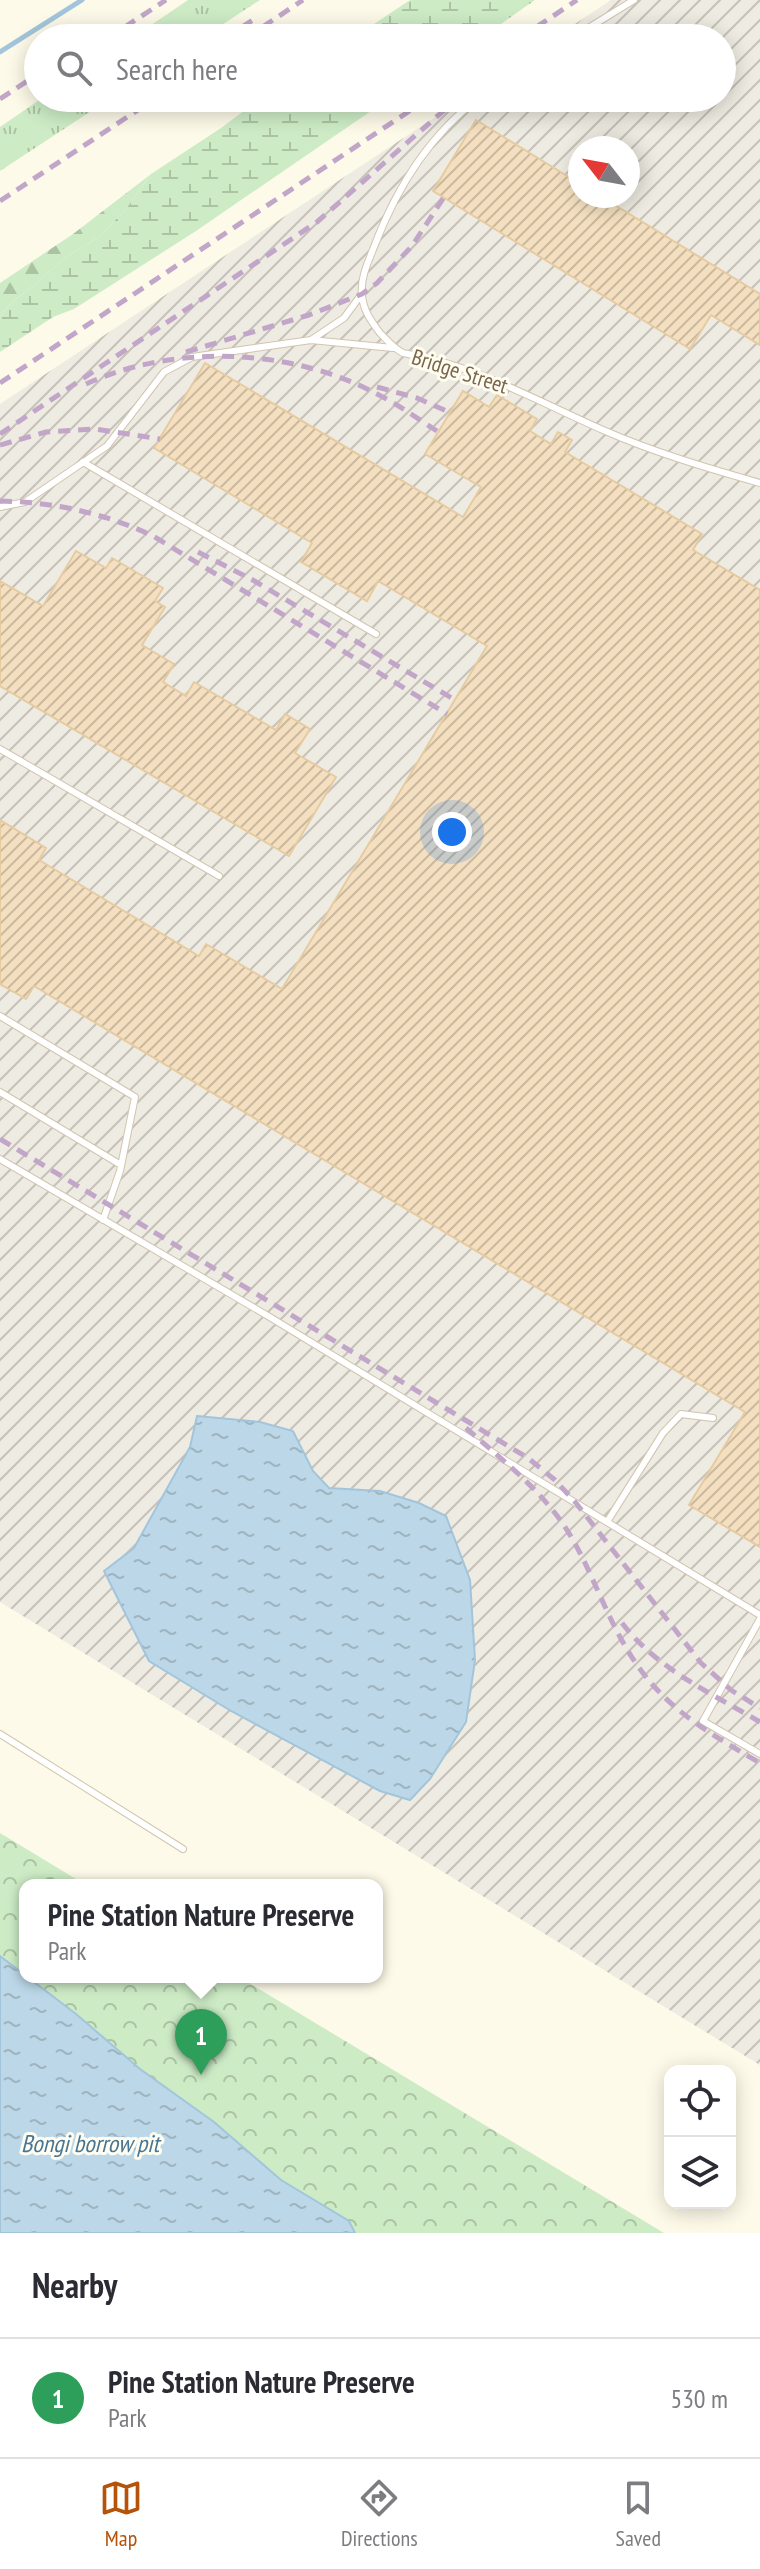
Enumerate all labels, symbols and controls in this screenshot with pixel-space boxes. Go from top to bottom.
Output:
search box [24,24,736,112]
icon: search [52,46,96,90]
text: Search here [116,49,238,88]
north arrow [568,136,640,208]
street label: Bridge Street [408,342,512,400]
your location [432,812,472,852]
popup [19,1879,383,1983]
text: Pine Station Nature Preserve [48,1895,354,1934]
text: Park [48,1934,86,1967]
pin: 1 [175,2009,227,2075]
map controls [664,2065,736,2209]
button: locate [664,2065,736,2137]
water label: Bongi borrow pit [21,2128,161,2159]
button: layers [664,2137,736,2209]
text: Nearby [32,2263,117,2307]
text: Pine Station Nature Preserve [108,2362,415,2401]
text: 1 [52,2382,64,2415]
text: 530 m [670,2382,728,2415]
text: Park [108,2401,147,2434]
tab: Map [99,2476,143,2552]
tab: Directions [341,2476,418,2552]
tab: Saved [616,2476,661,2552]

